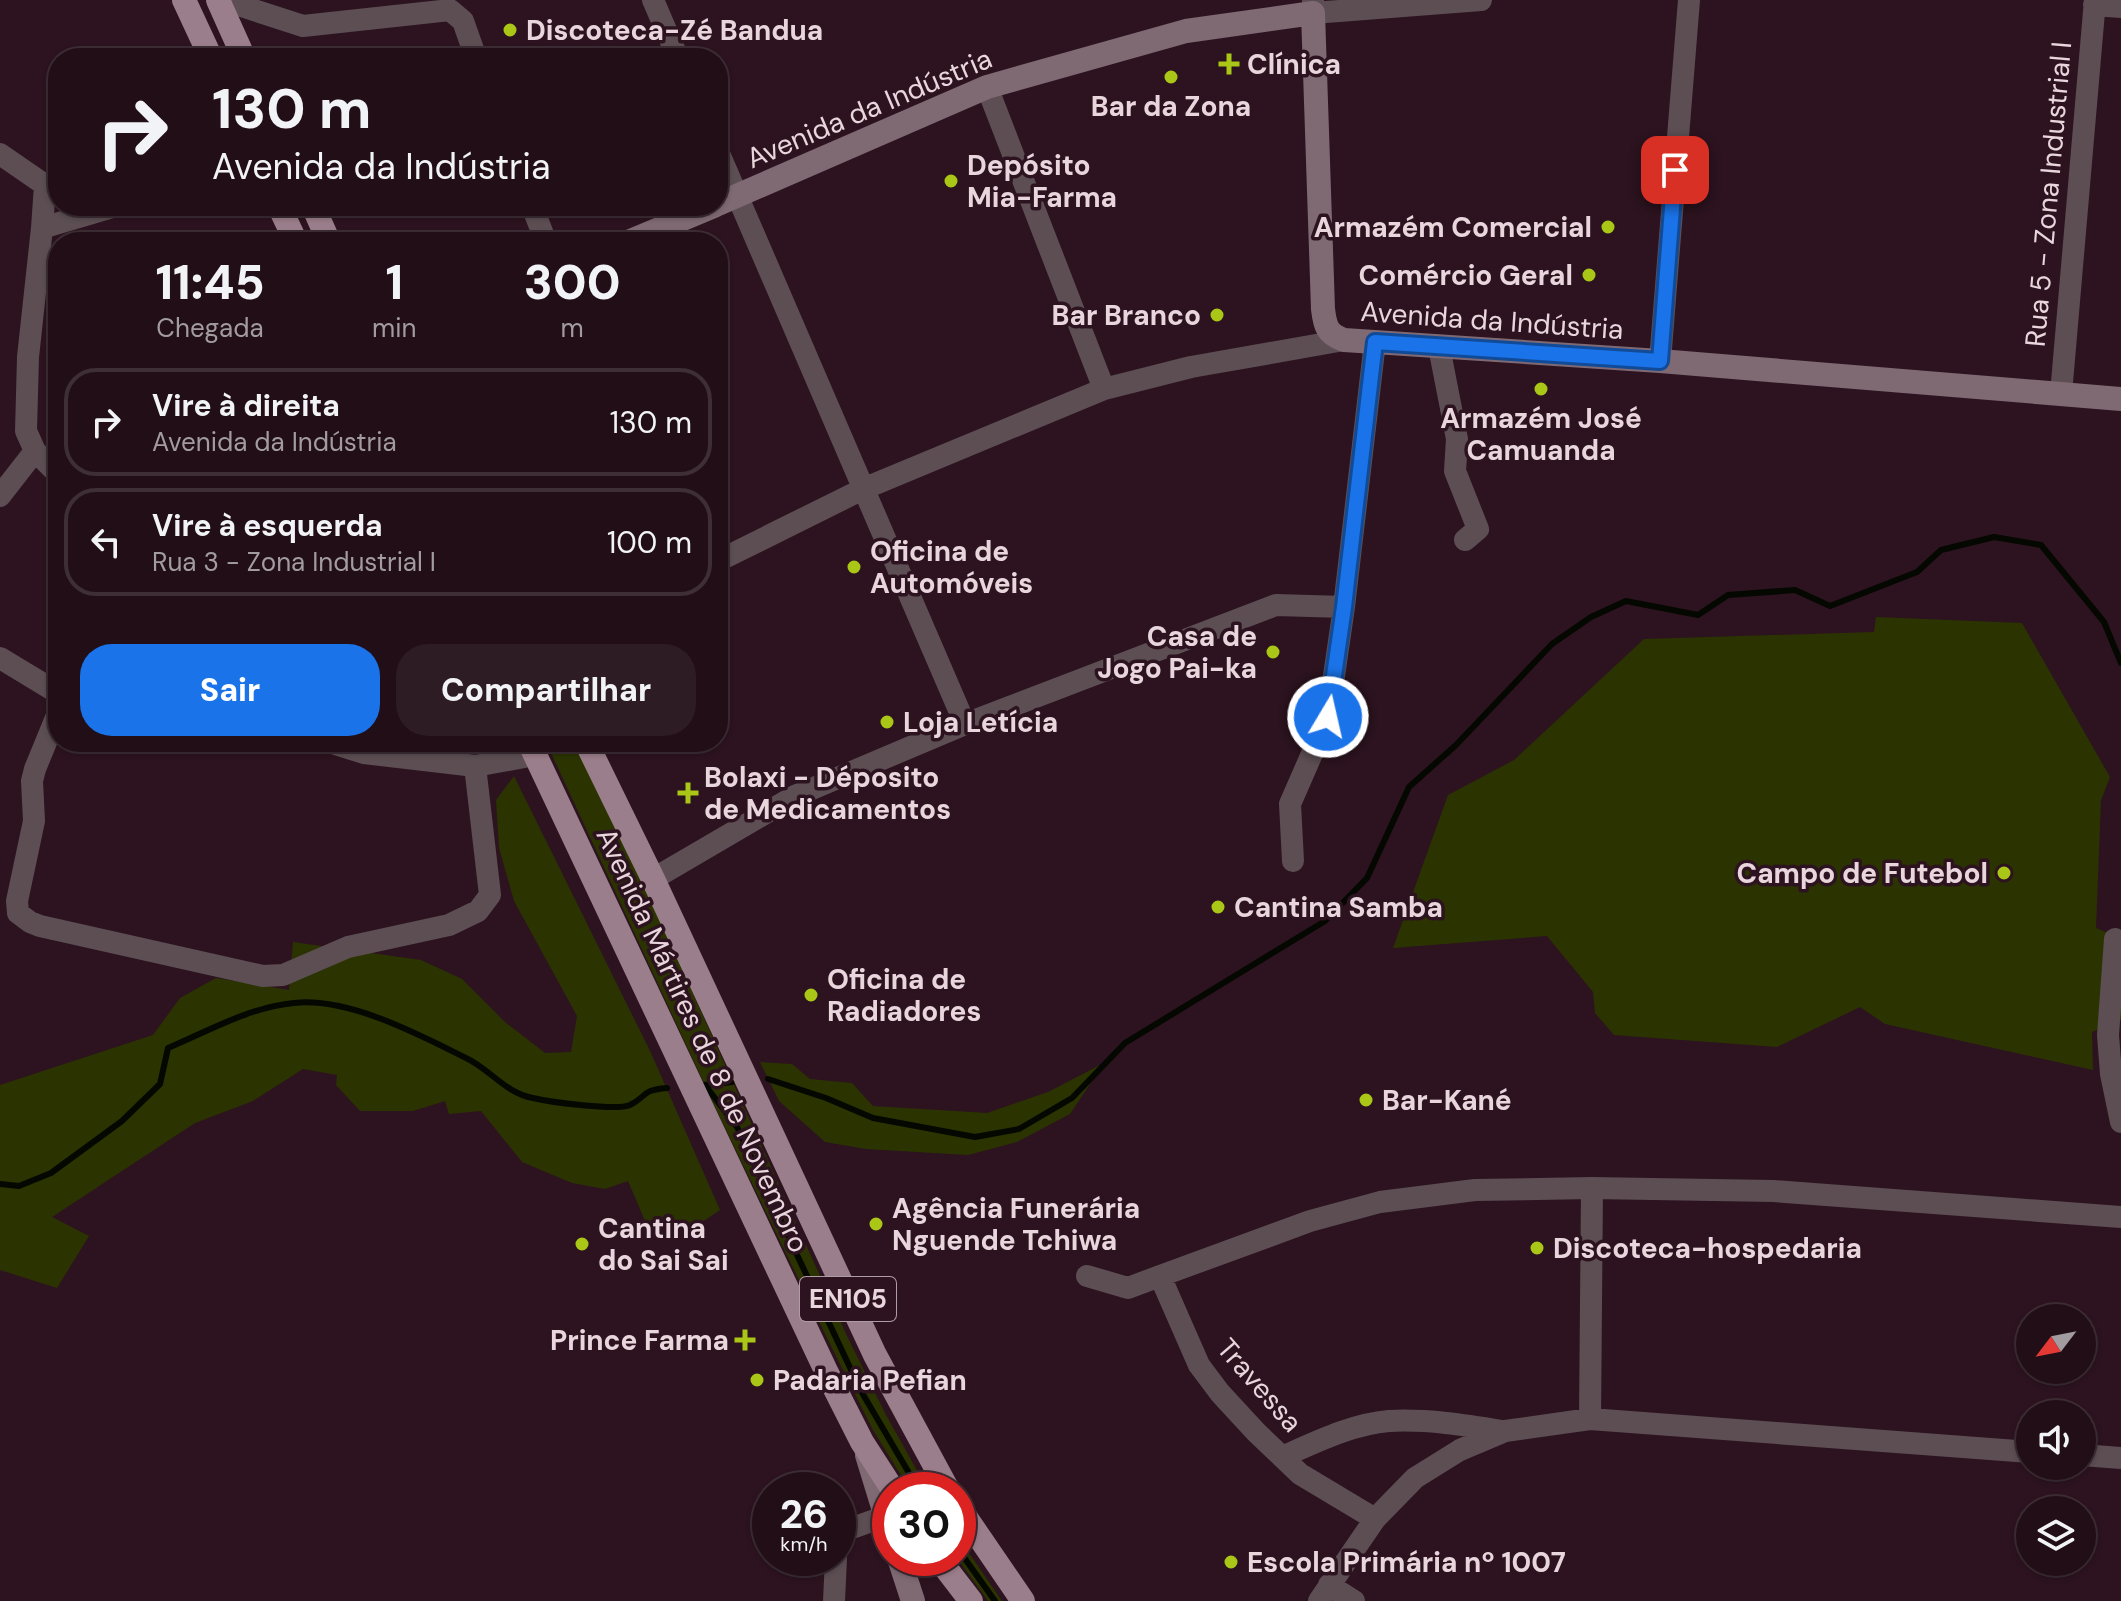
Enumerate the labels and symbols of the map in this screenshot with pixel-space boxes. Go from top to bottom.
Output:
place label: Discoteca-Zé Bandua [526,12,823,49]
marker: Discoteca-Zé Bandua [501,21,519,39]
street label: Avenida da Indústria [741,40,998,177]
street label: Rua 5 - Zona Industrial I [2017,40,2080,348]
place label: Clínica [1247,46,1341,83]
marker: Clínica [1218,53,1240,75]
marker: Bar da Zona [1162,68,1180,86]
place label: Bar da Zona [1091,88,1251,125]
pin [1641,136,1709,204]
place label: Depósito Mia-Farma [967,147,1117,216]
marker: Depósito Mia-Farma [942,172,960,190]
place label: Armazém Comercial [1314,209,1592,246]
marker: Armazém Comercial [1599,218,1617,236]
place label: Comércio Geral [1359,257,1573,294]
marker: Comércio Geral [1580,266,1598,284]
street label: Avenida da Indústria [1359,293,1625,348]
place label: Bar Branco [1052,297,1201,334]
marker: Bar Branco [1208,306,1226,324]
marker: Armazém José Camuanda [1532,380,1550,398]
place label: Armazém José Camuanda [1440,400,1642,469]
place label: Oficina de Automóveis [870,533,1033,602]
marker: Oficina de Automóveis [845,558,863,576]
place label: Casa de Jogo Pai-ka [1097,618,1257,687]
marker: Casa de Jogo Pai-ka [1264,643,1282,661]
position arrow [1286,675,1370,759]
place label: Loja Letícia [903,704,1058,741]
marker: Loja Letícia [878,713,896,731]
place label: Bolaxi - Déposito de Medicamentos [704,759,951,828]
marker: Bolaxi - Déposito de Medicamentos [679,784,697,802]
street label: Avenida Mártires de 8 de Novembro [588,822,817,1259]
place label: Campo de Futebol [1736,855,1988,892]
marker: Campo de Futebol [1995,864,2013,882]
place label: Cantina Samba [1234,889,1443,926]
marker: Cantina Samba [1209,898,1227,916]
place label: Oficina de Radiadores [827,961,981,1030]
marker: Oficina de Radiadores [802,986,820,1004]
place label: Bar-Kané [1382,1082,1512,1119]
marker: Bar-Kané [1357,1091,1375,1109]
place label: Agência Funerária Nguende Tchiwa [892,1190,1140,1259]
place label: Cantina do Sai Sai [598,1210,729,1279]
marker: Agência Funerária Nguende Tchiwa [867,1215,885,1233]
place label: Discoteca-hospedaria [1553,1230,1862,1267]
marker: Cantina do Sai Sai [573,1235,591,1253]
marker: Discoteca-hospedaria [1528,1239,1546,1257]
road number: EN105 [800,1277,896,1321]
north arrow [2016,1304,2096,1384]
place label: Prince Farma [550,1322,729,1359]
marker: Prince Farma [736,1331,754,1349]
street label: Travessa [1209,1331,1310,1440]
place label: Padaria Pefian [773,1362,967,1399]
marker: Padaria Pefian [748,1371,766,1389]
speed limit sign: 30 [872,1472,976,1576]
place label: Escola Primária nº 1007 [1247,1544,1566,1581]
marker: Escola Primária nº 1007 [1222,1553,1240,1571]

